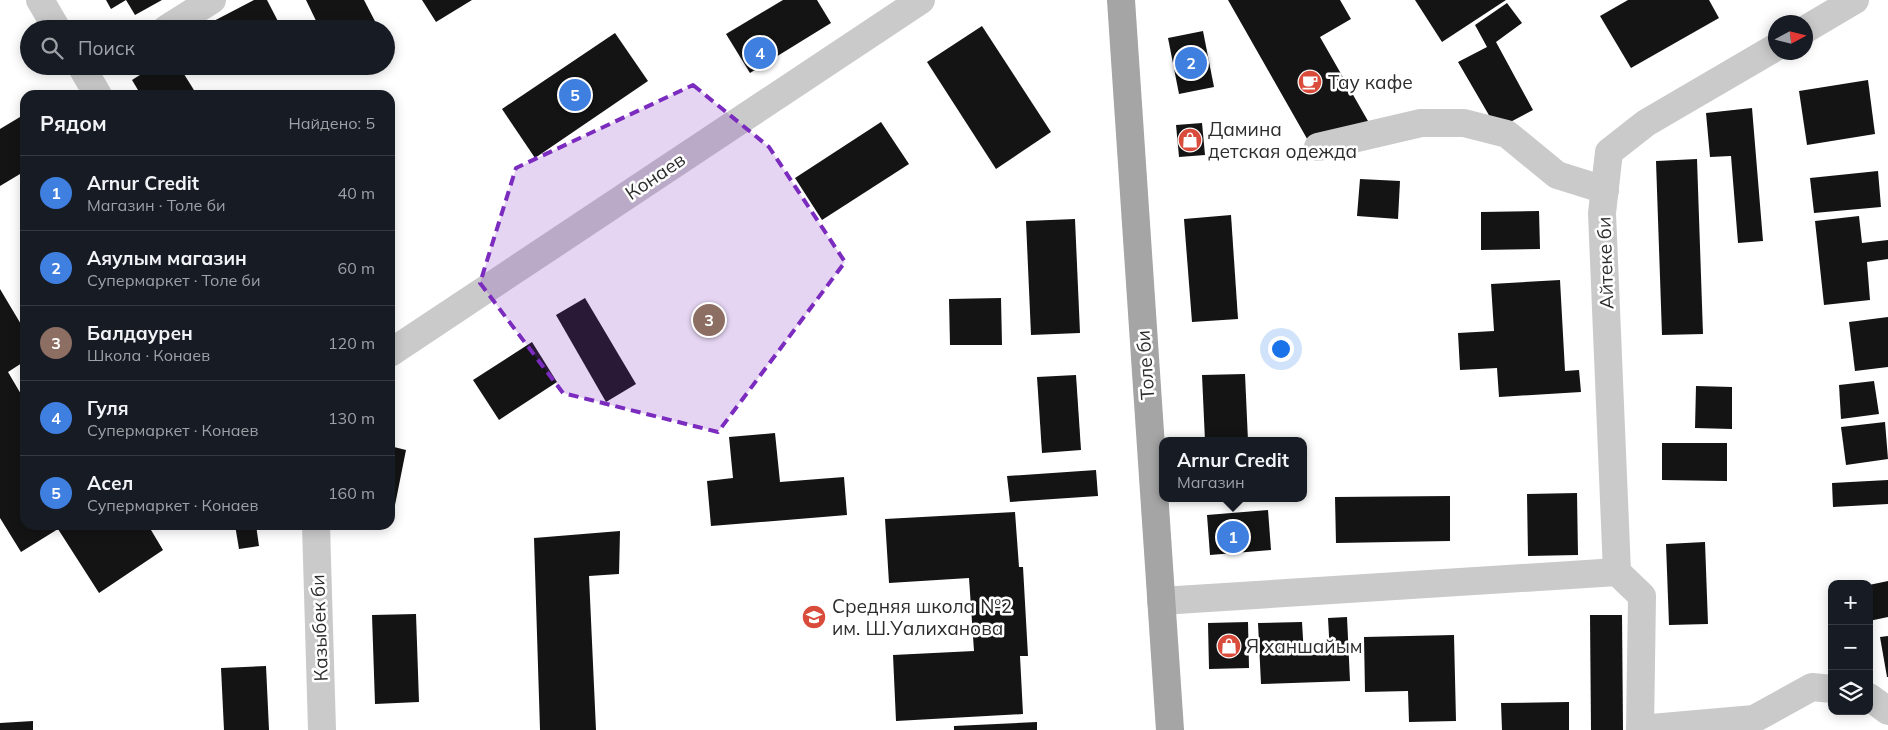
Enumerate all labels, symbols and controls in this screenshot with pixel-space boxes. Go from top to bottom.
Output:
north arrow [1768,15,1813,60]
search box [20,20,395,75]
icon: search [38,34,66,62]
pin: 4 [744,34,776,72]
text: Поиск [78,36,135,60]
pin: 2 [1175,44,1207,82]
cafe icon: Тау кафе [1297,69,1323,95]
place label: Тау кафе [1328,70,1413,94]
pin: 5 [559,76,591,114]
text: Рядом [40,110,107,136]
text: Найдено: 5 [289,113,375,133]
place label: Дамина детская одежда [1208,117,1357,163]
shop icon: Дамина детская одежда [1177,127,1203,153]
street label: Конаев [620,147,690,205]
text: Arnur Credit [87,171,199,195]
text: 1 [51,183,61,203]
text: 40 m [338,183,375,203]
text: Магазин · Толе би [87,195,225,215]
street label: Айтеке би [1591,216,1619,310]
text: Аяулым магазин [87,246,247,270]
text: 2 [51,258,61,278]
text: 60 m [338,258,375,278]
text: Супермаркет · Толе би [87,270,260,290]
pin: 3 [693,301,725,339]
text: Балдаурен [87,321,193,345]
street label: Толе би [1131,329,1159,401]
text: 3 [51,333,61,353]
text: 120 m [328,333,375,353]
your location [1268,336,1294,362]
text: Школа · Конаев [87,345,210,365]
text: Гуля [87,396,129,420]
text: 4 [51,408,61,428]
text: 130 m [328,408,375,428]
text: Супермаркет · Конаев [87,420,258,440]
popup [1159,437,1307,502]
text: Arnur Credit [1177,448,1289,472]
text: Асел [87,471,133,495]
text: Магазин [1177,472,1245,492]
text: 5 [51,483,61,503]
text: 160 m [328,483,375,503]
text: Супермаркет · Конаев [87,495,258,515]
pin: 1 [1217,518,1249,556]
street label: Казыбек би [305,574,333,682]
map controls [1828,580,1873,715]
button: + [1828,580,1873,625]
place label: Средняя школа №2 им. Ш.Уалиханова [832,594,1012,640]
school or university icon: Средняя школа №2 им. Ш.Уалиханова [801,604,827,630]
button: − [1828,625,1873,670]
shop icon: Я ханшайым [1216,633,1242,659]
place label: Я ханшайым [1246,634,1363,658]
button: layers [1828,670,1873,715]

